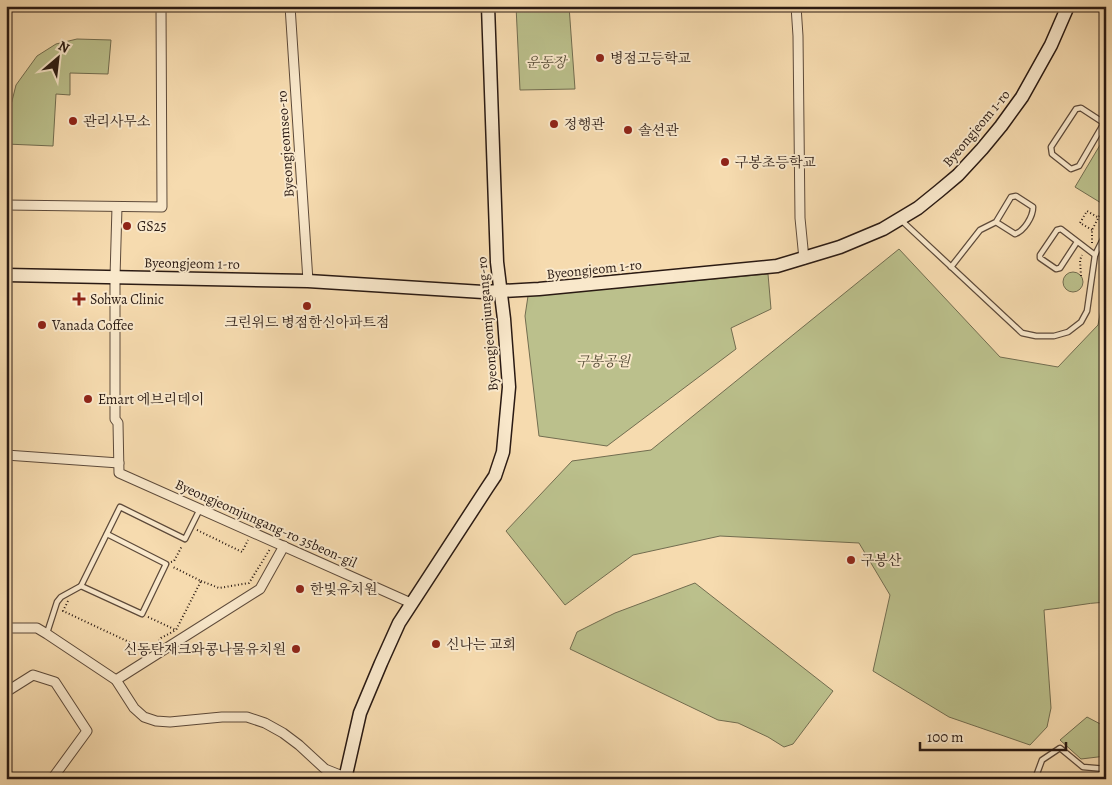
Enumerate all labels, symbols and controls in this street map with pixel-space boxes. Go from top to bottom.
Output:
north arrow [32,32,82,82]
text: N [55,36,73,58]
place label: 병점고등학교 [610,49,692,68]
marker: 병점고등학교 [594,52,606,64]
park label: 운동장 [526,53,569,72]
street label: Byeongjeom 1-ro [938,86,1014,171]
street label: Byeongjeomseo-ro [272,90,299,198]
place label: 관리사무소 [83,112,151,131]
marker: 관리사무소 [67,115,79,127]
place label: 정행관 [564,115,605,134]
marker: 정행관 [548,118,560,130]
place label: 솔선관 [638,121,679,140]
marker: 솔선관 [622,124,634,136]
place label: 구봉초등학교 [735,153,817,172]
marker: 구봉초등학교 [719,156,731,168]
place label: GS25 [137,217,166,236]
marker: GS25 [121,220,133,232]
street label: Byeongjeom 1-ro [144,253,240,274]
street label: Byeongjeom 1-ro [546,255,643,284]
street label: Byeongjeomjungang-ro [472,256,503,392]
place label: Sohwa Clinic [90,290,164,309]
marker: Sohwa Clinic [72,292,86,306]
marker: 크린위드 병점한신아파트점 [301,300,313,312]
place label: 크린위드 병점한신아파트점 [224,313,390,332]
place label: Vanada Coffee [51,316,134,335]
marker: Vanada Coffee [36,319,48,331]
park label: 구봉공원 [576,352,632,371]
place label: Emart 에브리데이 [98,390,204,409]
marker: Emart 에브리데이 [82,393,94,405]
street label: Byeongjeomjungang-ro 35beon-gil [172,475,360,572]
place label: 구봉산 [861,551,902,570]
marker: 구봉산 [845,554,857,566]
place label: 한빛유치원 [310,580,378,599]
marker: 한빛유치원 [294,583,306,595]
place label: 신나는 교회 [446,635,516,654]
marker: 신나는 교회 [430,638,442,650]
place label: 신동탄재크와콩나물유치원 [124,640,286,659]
marker: 신동탄재크와콩나물유치원 [290,643,302,655]
scale bar [920,720,1066,752]
text: 100 m [927,727,964,747]

